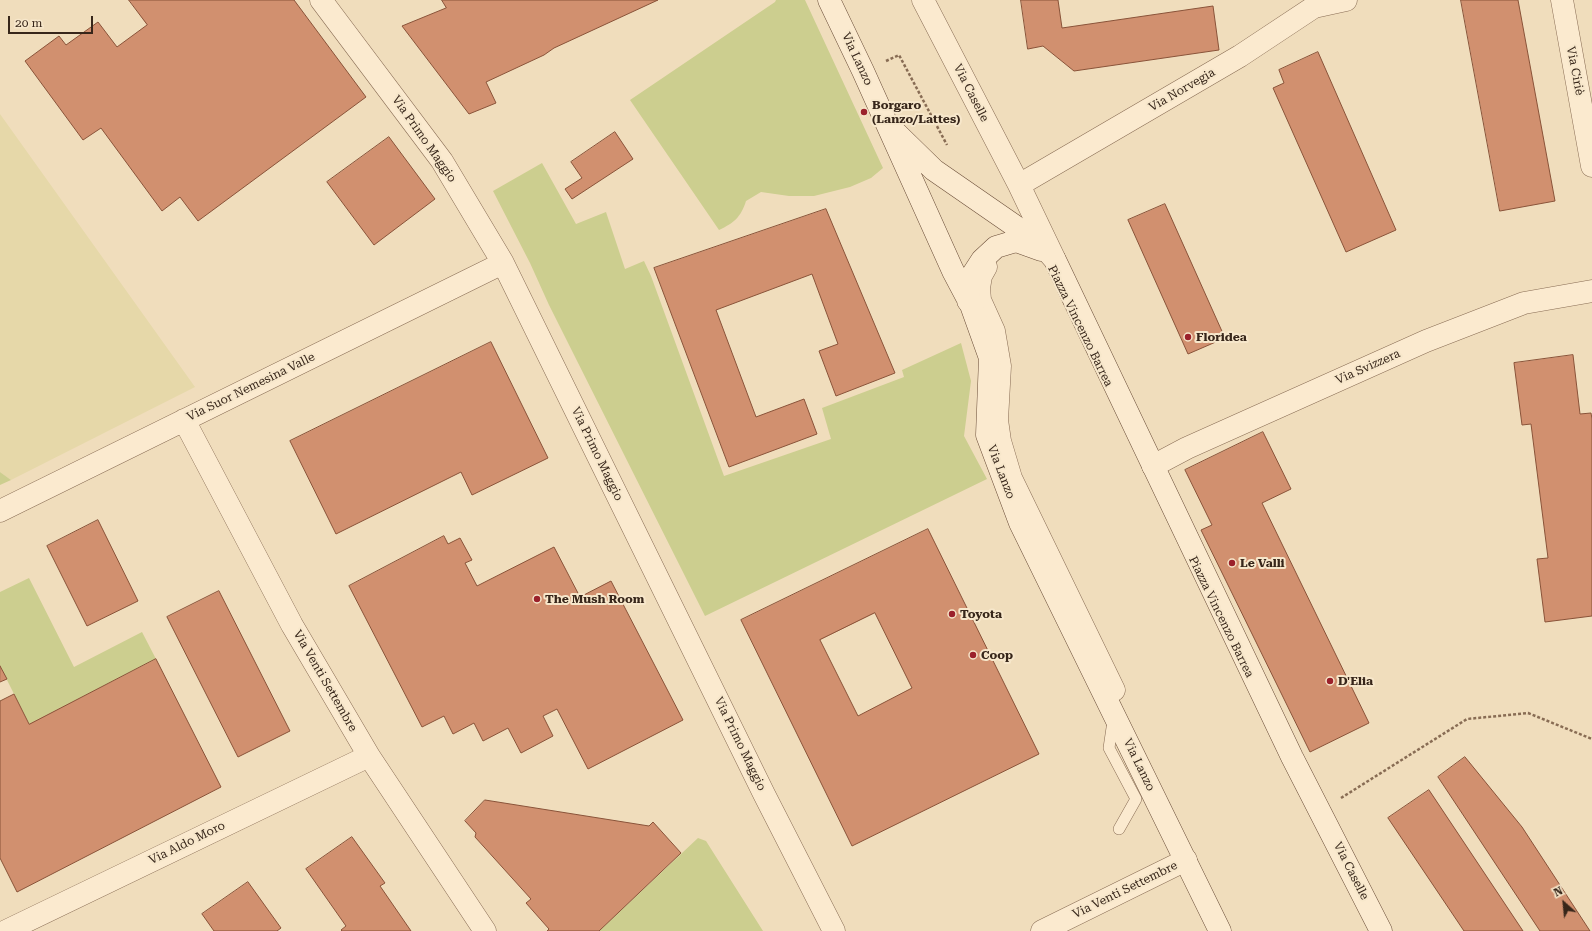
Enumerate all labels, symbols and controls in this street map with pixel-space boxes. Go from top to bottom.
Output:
scale bar [10,8,95,34]
text: 20 m [15,16,42,30]
street label: Via Lanzo [839,30,875,88]
street label: Via Ciriè [1563,45,1587,97]
street label: Via Caselle [950,62,992,124]
street label: Via Norvegia [1146,65,1218,115]
street label: Via Primo Maggio [389,93,459,185]
place label: Borgaro (Lanzo/Lattes) [872,98,960,126]
marker: Borgaro (Lanzo/Lattes) [859,107,869,117]
street label: Piazza Vincenzo Barrea [1044,263,1116,389]
place label: Floridea [1196,330,1247,344]
marker: Floridea [1183,332,1193,342]
street label: Via Svizzera [1333,346,1403,388]
street label: Via Suor Nemesina Valle [185,350,317,424]
street label: Via Primo Maggio [568,405,626,503]
street label: Via Lanzo [984,443,1018,501]
street label: Piazza Vincenzo Barrea [1185,554,1257,680]
place label: Le Valli [1240,556,1285,570]
marker: Le Valli [1227,558,1237,568]
place label: The Mush Room [545,592,644,606]
marker: The Mush Room [532,594,542,604]
place label: Toyota [960,607,1002,621]
marker: Toyota [947,609,957,619]
street label: Via Venti Settembre [290,628,360,734]
place label: Coop [981,648,1013,662]
marker: Coop [968,650,978,660]
place label: D'Elia [1338,674,1373,688]
marker: D'Elia [1325,676,1335,686]
street label: Via Primo Maggio [711,695,769,793]
street label: Via Lanzo [1120,736,1158,794]
street label: Via Aldo Moro [147,818,227,868]
street label: Via Caselle [1330,840,1372,902]
street label: Via Venti Settembre [1070,858,1180,922]
north arrow [1544,883,1584,923]
text: N [1552,884,1565,900]

